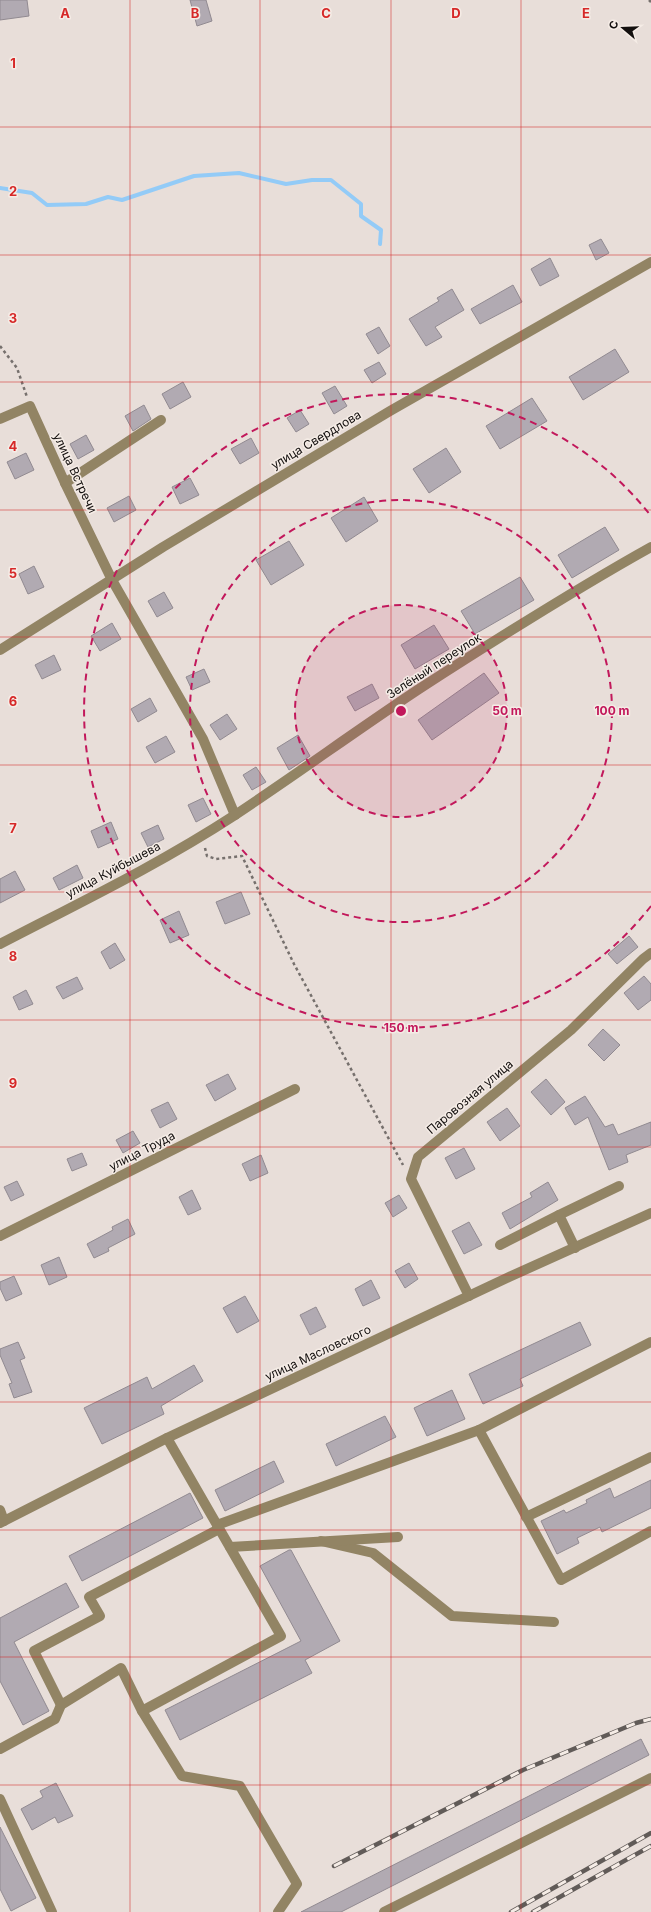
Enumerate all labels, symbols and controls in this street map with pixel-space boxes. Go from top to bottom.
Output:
text: A [60,5,70,21]
text: B [191,5,200,21]
text: C [321,5,331,21]
text: D [451,5,461,21]
text: E [582,5,590,21]
north arrow [603,8,643,48]
text: С [606,19,621,31]
text: 1 [10,55,16,71]
text: 2 [9,183,17,199]
text: 3 [9,310,17,326]
street label: улица Свердлова [268,407,364,472]
street label: улица Встречи [50,430,101,515]
text: 4 [9,438,18,454]
text: 5 [9,565,17,581]
street label: Зелёный переулок [384,629,484,702]
text: 6 [9,693,17,709]
text: 50 m [492,703,522,718]
text: 100 m [594,703,630,718]
centre of rings [394,704,408,718]
text: 7 [9,820,17,836]
street label: улица Куйбышева [63,838,163,901]
text: 8 [9,948,17,964]
text: 150 m [384,1020,418,1035]
street label: Паровозная улица [423,1056,516,1137]
text: 9 [9,1075,17,1091]
street label: улица Труда [106,1127,177,1174]
street label: улица Масловского [262,1321,373,1384]

